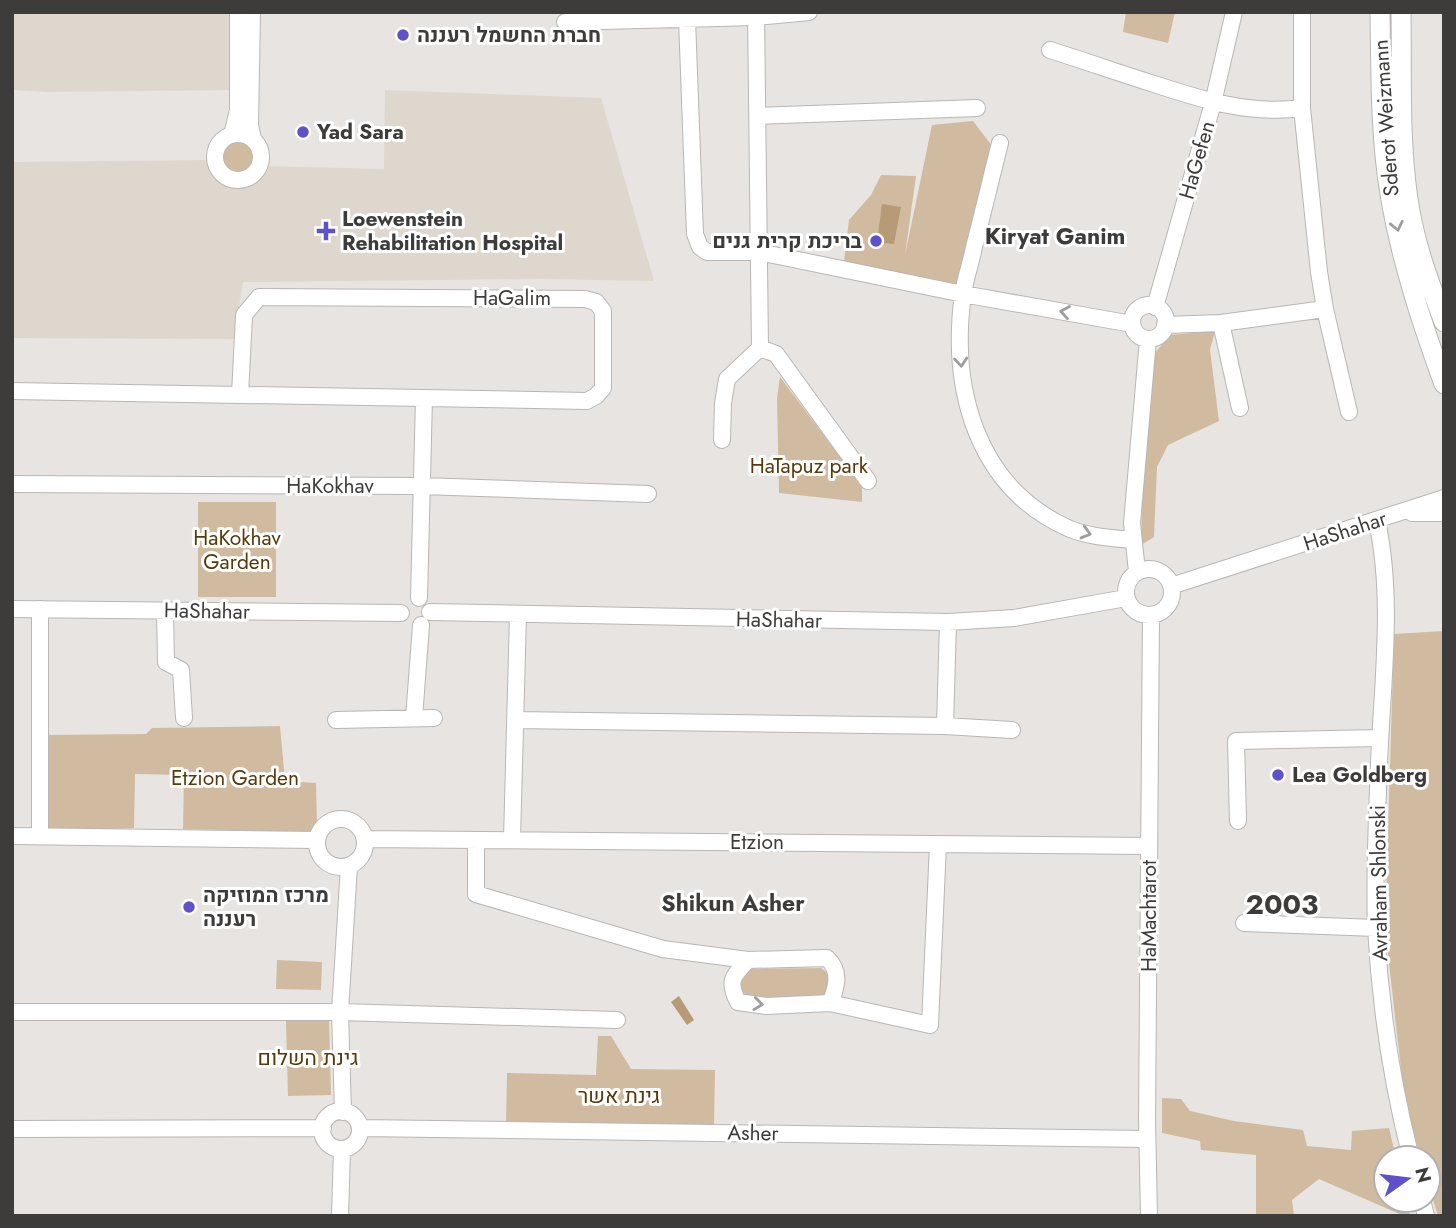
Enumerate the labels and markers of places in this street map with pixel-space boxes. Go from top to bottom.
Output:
place label: חברת החשמל רעננה [417,20,601,50]
marker: חברת החשמל רעננה [395,27,411,43]
place label: Yad Sara [316,117,404,147]
marker: Yad Sara [295,124,311,140]
place label: Loewenstein Rehabilitation Hospital [342,204,563,258]
marker: Loewenstein Rehabilitation Hospital [316,221,336,241]
place label: בריכת קרית גנים [712,226,863,256]
marker: בריכת קרית גנים [868,233,884,249]
place label: Lea Goldberg [1292,760,1427,790]
marker: Lea Goldberg [1270,767,1286,783]
place label: מרכז המוזיקה רעננה [203,880,329,934]
marker: מרכז המוזיקה רעננה [181,899,197,915]

